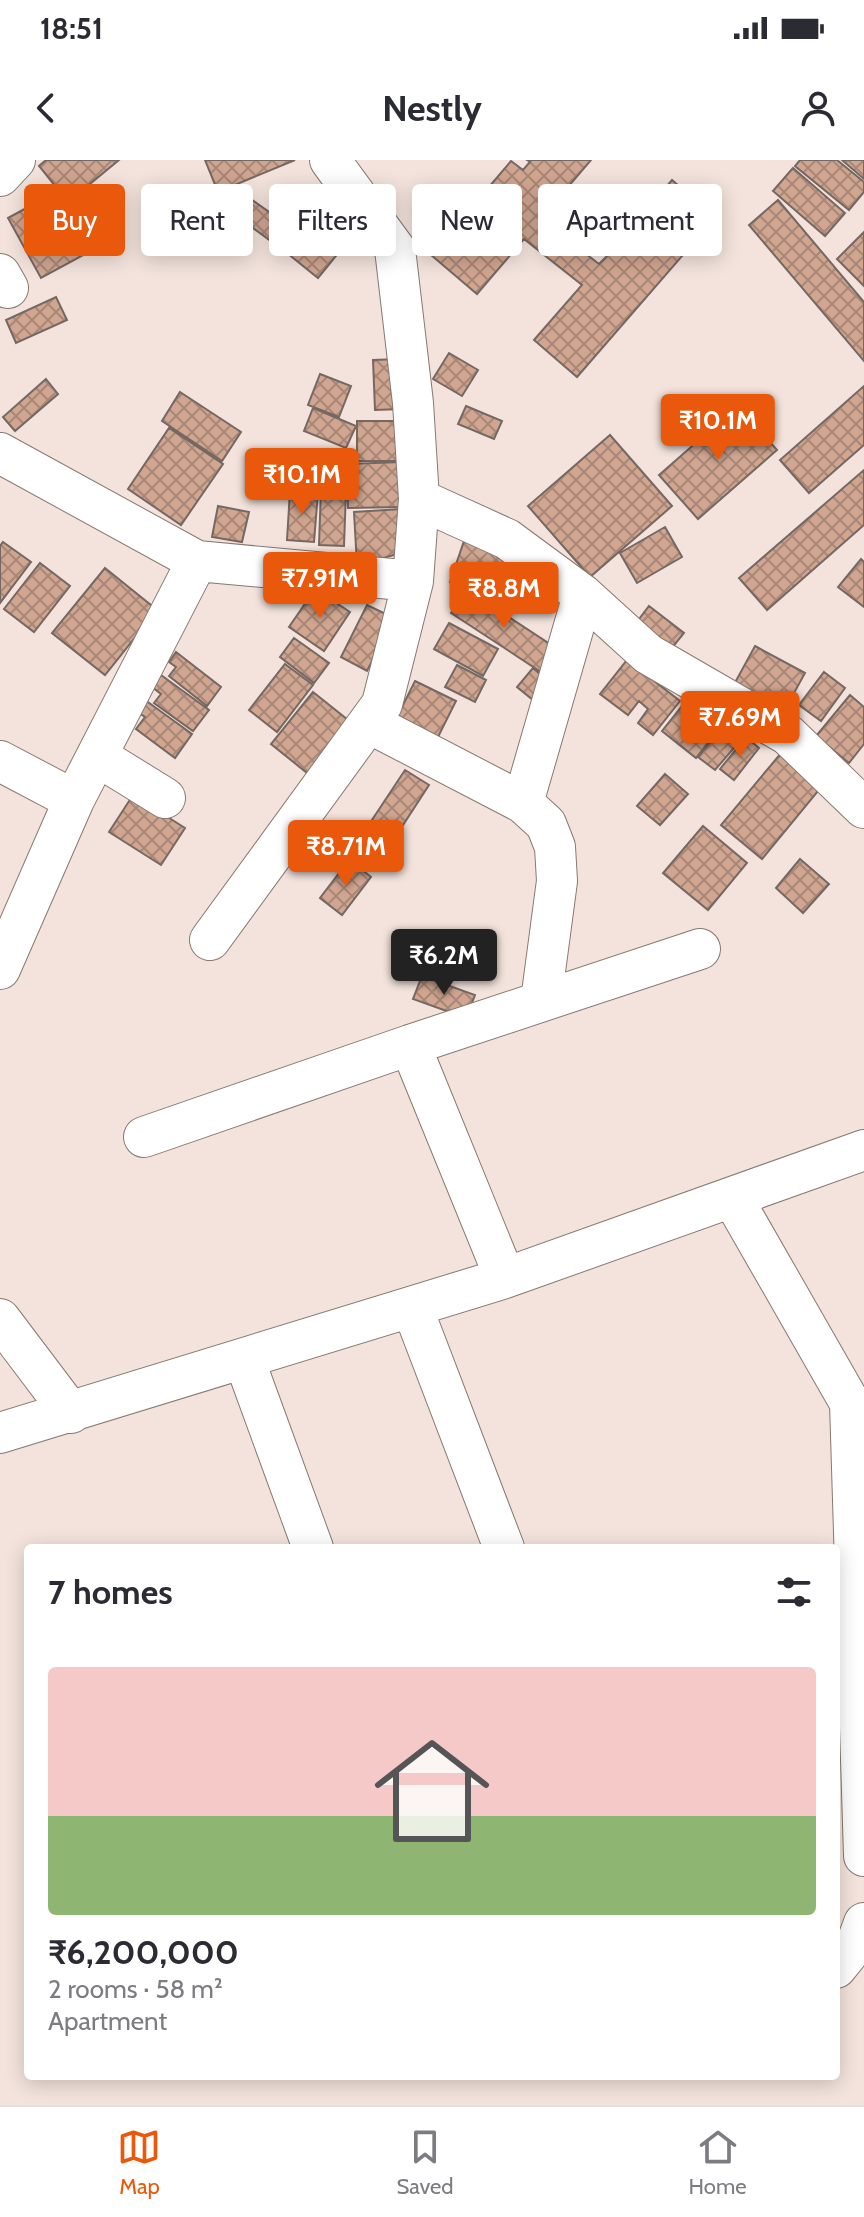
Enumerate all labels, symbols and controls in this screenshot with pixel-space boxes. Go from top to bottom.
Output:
text: 18:51 [40,10,103,47]
icon: back [24,86,68,130]
text: Nestly [382,86,482,130]
icon: person [796,86,840,130]
chip: Buy [24,184,125,256]
chip: Rent [141,184,253,256]
chip: Filters [269,184,396,256]
chip: New [412,184,522,256]
chip: Apartment [538,184,722,256]
pin: ₹10.1M [653,394,783,462]
text: ₹10.1M [679,404,757,436]
pin: ₹10.1M [237,448,367,516]
text: ₹10.1M [263,458,341,490]
pin: ₹7.91M [255,552,385,620]
text: ₹7.91M [281,562,359,594]
pin: ₹8.8M [448,562,560,630]
text: ₹8.8M [467,572,541,604]
pin: ₹7.69M [675,691,805,759]
text: ₹7.69M [699,701,781,733]
pin: ₹8.71M [281,820,411,888]
text: ₹8.71M [306,830,386,862]
pin: ₹6.2M [388,929,500,997]
text: ₹6.2M [409,939,479,971]
icon: filters [772,1570,816,1614]
text: 7 homes [48,1571,173,1613]
icon: home [360,1719,504,1863]
text: ₹6,200,000 [48,1931,239,1973]
text: 2 rooms · 58 m² [48,1973,223,2005]
text: Apartment [48,2005,167,2037]
tab: Map [117,2125,161,2200]
tab: Saved [396,2125,454,2200]
tab: Home [689,2125,746,2200]

